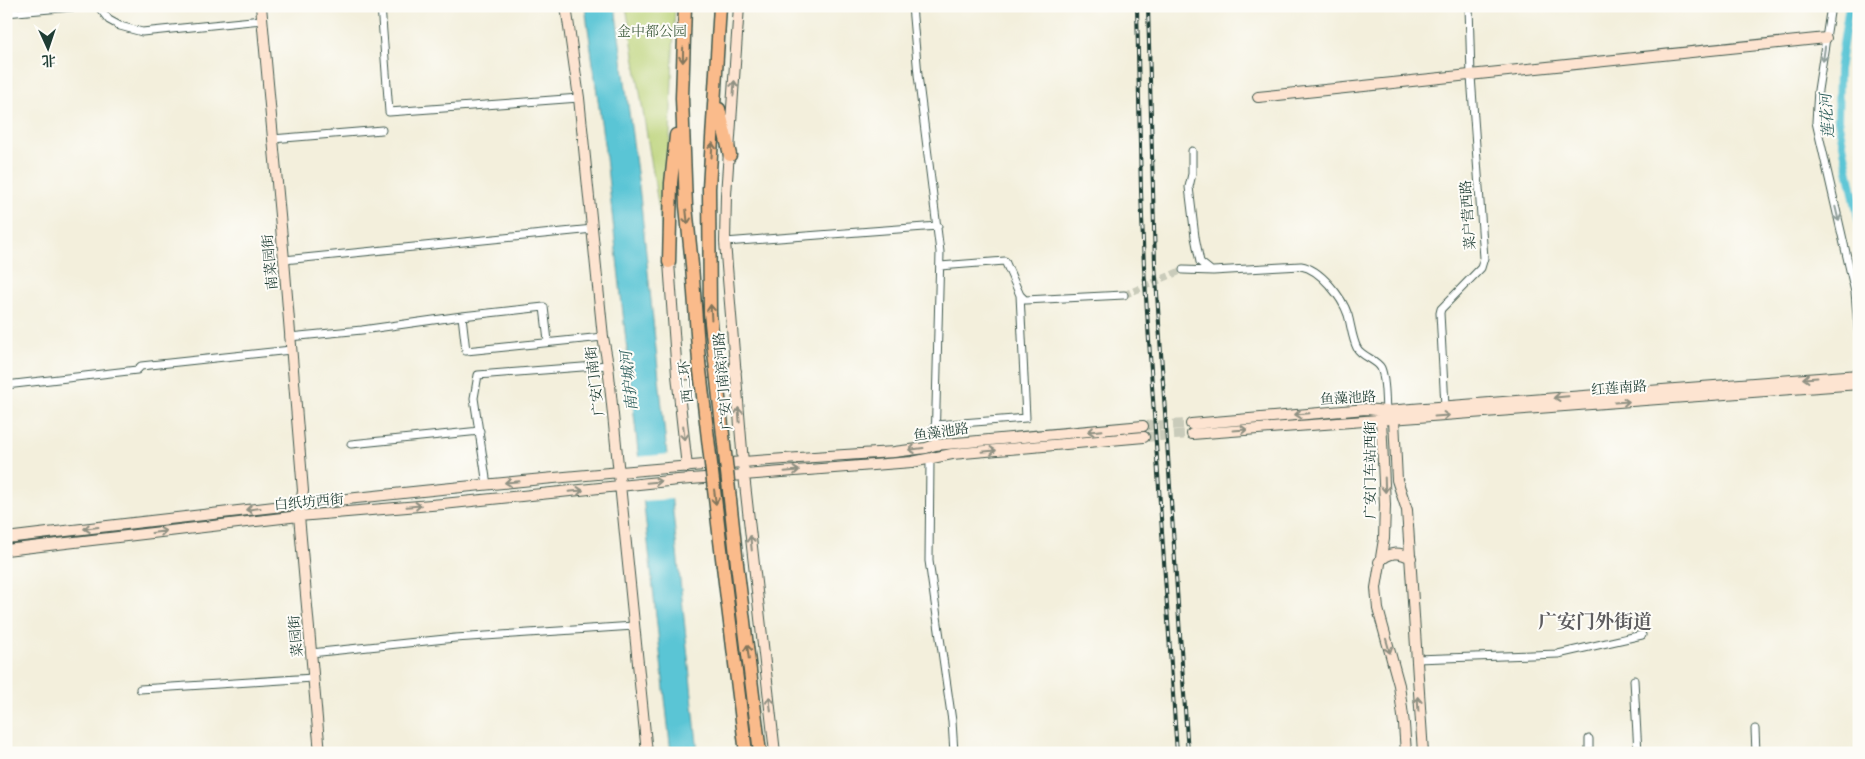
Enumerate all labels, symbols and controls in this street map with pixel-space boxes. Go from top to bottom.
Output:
north arrow [22,22,72,72]
park label: 金中都公园 [617,23,687,40]
one-way arrow [678,46,688,63]
one-way arrow [1818,46,1828,62]
text: 北 [41,52,56,69]
one-way arrow [729,81,738,97]
water label: 莲花河 [1816,90,1838,139]
one-way arrow [707,142,717,158]
street label: 菜户营西路 [1457,179,1479,251]
one-way arrow [1833,206,1842,222]
one-way arrow [682,209,692,225]
street label: 南菜园街 [259,233,281,291]
one-way arrow [706,305,715,321]
street label: 广安门南滨河路 [710,331,736,431]
street label: 广安门南街 [582,345,608,417]
water label: 南护城河 [617,347,641,412]
street label: 西二环 [675,360,697,404]
one-way arrow [1802,374,1818,383]
street label: 红莲南路 [1590,378,1648,398]
street label: 鱼藻池路 [1320,388,1376,408]
one-way arrow [1553,392,1569,402]
one-way arrow [1614,397,1630,407]
one-way arrow [734,407,744,423]
one-way arrow [1295,410,1311,419]
one-way arrow [1434,411,1450,421]
street label: 鱼藻池路 [912,420,970,444]
street label: 广安门车站西街 [1362,421,1379,519]
one-way arrow [679,425,689,441]
one-way arrow [1232,425,1248,435]
one-way arrow [1087,426,1103,435]
one-way arrow [908,444,924,454]
one-way arrow [980,446,996,456]
one-way arrow [784,466,800,476]
one-way arrow [504,477,520,487]
one-way arrow [646,477,662,487]
one-way arrow [1380,477,1390,493]
one-way arrow [568,486,584,496]
one-way arrow [710,489,720,505]
street label: 白纸坊西街 [273,490,345,514]
one-way arrow [406,502,422,511]
one-way arrow [245,504,261,514]
one-way arrow [84,523,100,533]
one-way arrow [151,527,167,537]
one-way arrow [746,535,756,551]
district label: 广安门外街道 [1538,611,1652,633]
street label: 菜园街 [286,614,306,658]
one-way arrow [1384,637,1394,653]
one-way arrow [743,645,753,661]
one-way arrow [1414,696,1423,712]
one-way arrow [765,697,775,713]

